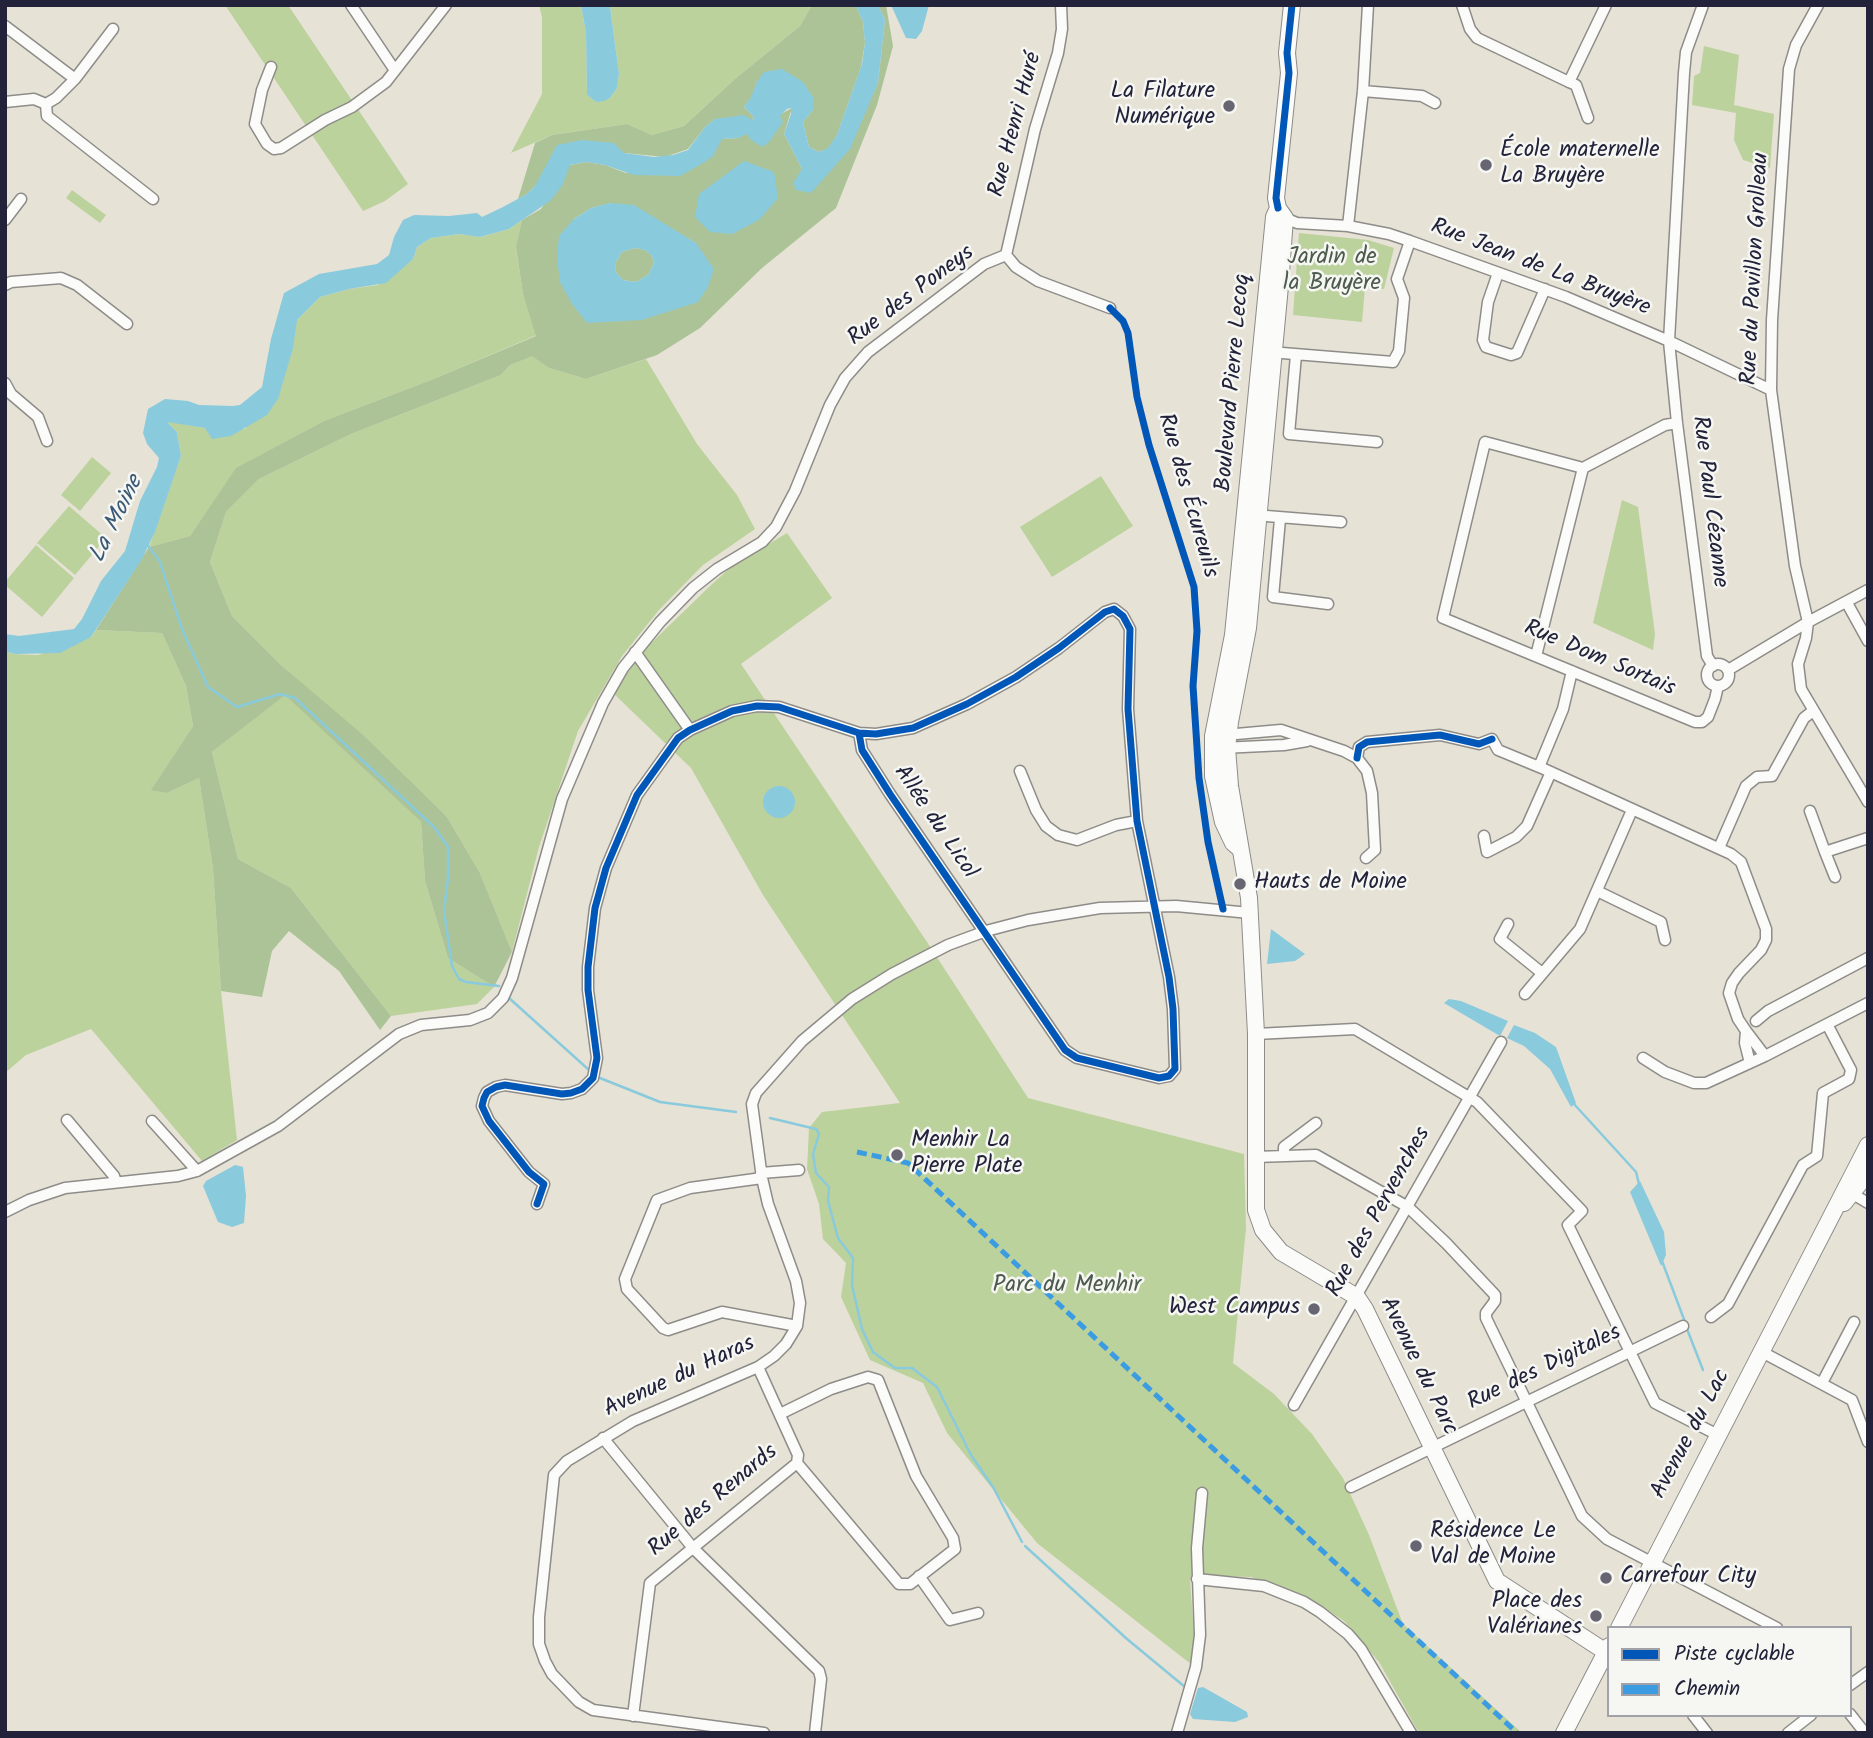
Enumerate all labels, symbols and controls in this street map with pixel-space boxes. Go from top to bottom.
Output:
street label: Rue Henri Huré [984,50,1050,200]
place label: La Filature Numérique [1111,79,1215,133]
marker: La Filature Numérique [1221,98,1237,114]
place label: École maternelle La Bruyère [1500,138,1660,192]
street label: Rue du Pavillon Grolleau [1737,152,1777,386]
marker: École maternelle La Bruyère [1478,157,1494,173]
street label: Rue Jean de La Bruyère [1426,214,1654,324]
street label: Rue des Poneys [843,241,981,353]
park label: Jardin de la Bruyère [1283,245,1381,299]
street label: Boulevard Pierre Lecoq [1212,273,1258,493]
street label: Rue des Écureuils [1149,411,1223,581]
street label: Rue Paul Cézanne [1684,415,1732,589]
water label: La Moine [85,472,151,568]
street label: Rue Dom Sortais [1519,616,1679,704]
street label: Allée du Licol [886,761,982,885]
place label: Hauts de Moine [1254,870,1407,898]
marker: Hauts de Moine [1232,876,1248,892]
street label: Rue des Pervenches [1322,1123,1438,1303]
place label: Menhir La Pierre Plate [911,1128,1022,1182]
marker: Menhir La Pierre Plate [889,1147,905,1163]
park label: Parc du Menhir [993,1273,1141,1301]
street label: Avenue du Parc [1372,1294,1462,1440]
place label: West Campus [1169,1295,1300,1323]
marker: West Campus [1306,1301,1322,1317]
street label: Rue des Digitales [1464,1320,1626,1418]
street label: Avenue du Haras [600,1331,760,1425]
street label: Avenue du Lac [1646,1366,1738,1504]
street label: Rue des Renards [644,1440,784,1564]
place label: Résidence Le Val de Moine [1430,1519,1556,1573]
marker: Résidence Le Val de Moine [1408,1538,1424,1554]
place label: Carrefour City [1620,1564,1756,1592]
marker: Carrefour City [1598,1570,1614,1586]
place label: Place des Valérianes [1487,1589,1582,1643]
marker: Place des Valérianes [1588,1608,1604,1624]
legend [1607,1626,1852,1717]
text: Piste cyclable [1674,1638,1795,1671]
text: Chemin [1674,1673,1740,1706]

